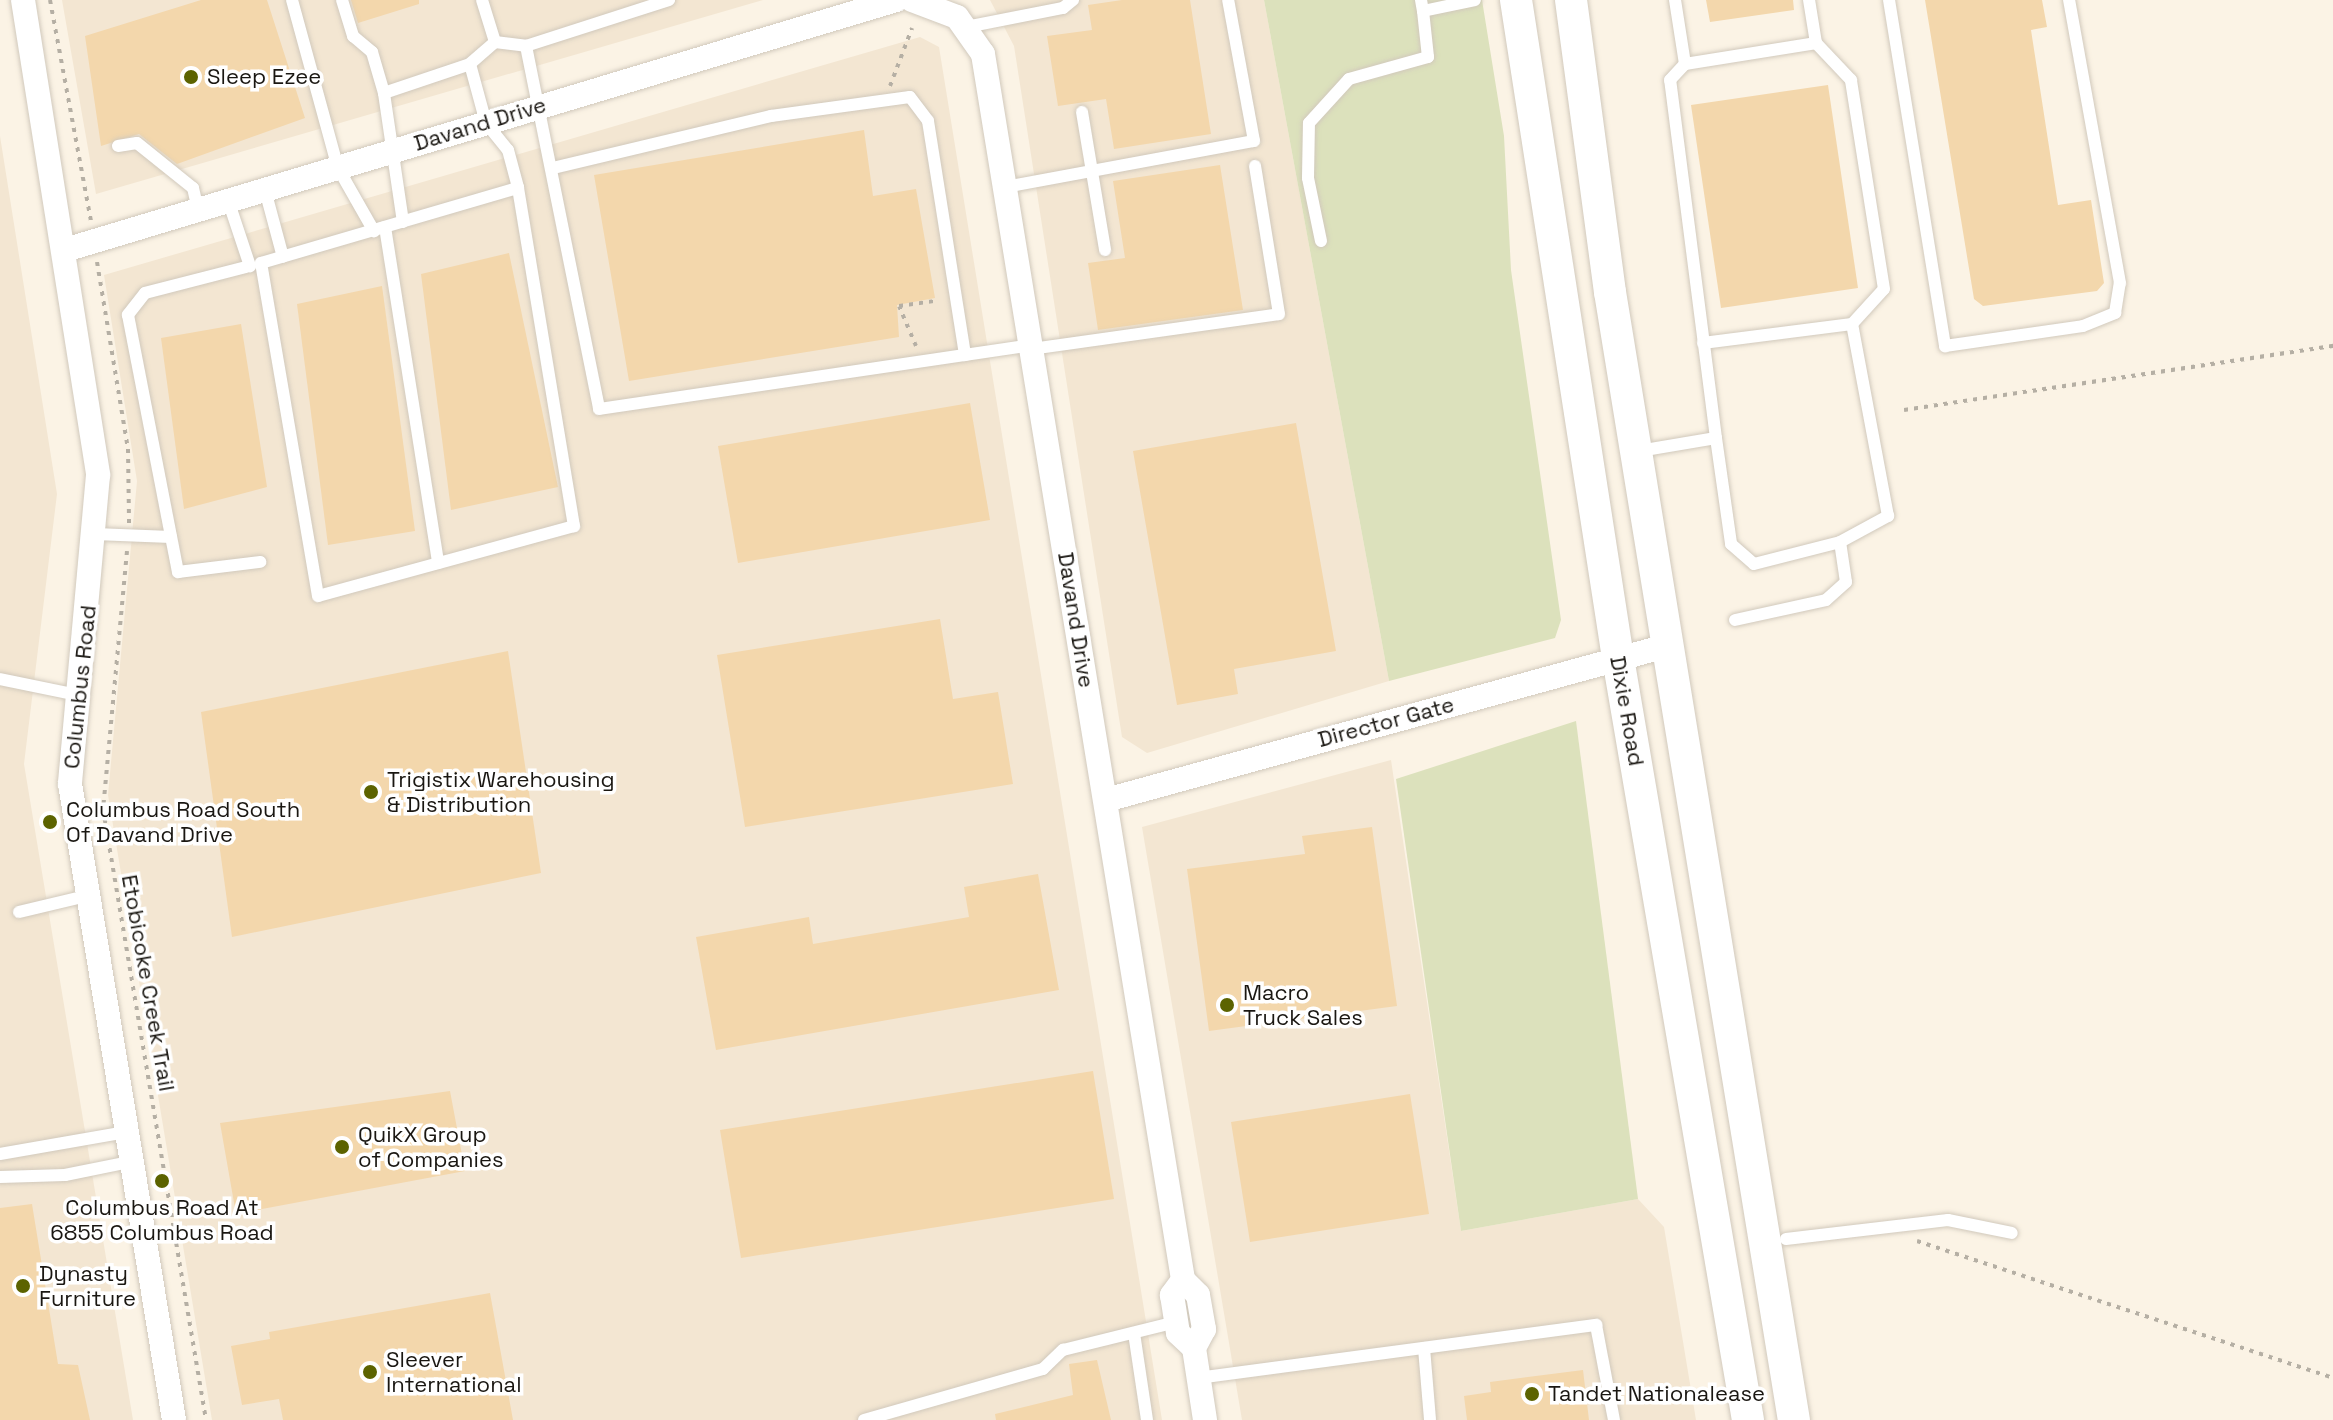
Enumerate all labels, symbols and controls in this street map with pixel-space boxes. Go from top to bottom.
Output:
place label: Sleep Ezee [207,64,321,90]
marker: Sleep Ezee [182,68,200,86]
street label: Davand Drive [411,91,549,157]
street label: Davand Drive [1052,550,1100,690]
street label: Columbus Road [58,604,102,770]
street label: Dixie Road [1604,654,1650,768]
street label: Director Gate [1315,691,1457,753]
place label: Trigistix Warehousing & Distribution [387,766,615,818]
marker: Trigistix Warehousing & Distribution [362,783,380,801]
place label: Columbus Road South Of Davand Drive [66,796,300,848]
marker: Columbus Road South Of Davand Drive [41,813,59,831]
street label: Etobicoke Creek Trail [116,872,180,1094]
place label: Macro Truck Sales [1243,979,1363,1030]
marker: Macro Truck Sales [1218,996,1236,1014]
place label: QuikX Group of Companies [358,1121,503,1172]
marker: QuikX Group of Companies [333,1138,351,1156]
marker: Columbus Road At 6855 Columbus Road [153,1172,171,1190]
place label: Columbus Road At 6855 Columbus Road [50,1194,274,1246]
place label: Dynasty Furniture [39,1260,136,1312]
marker: Dynasty Furniture [14,1277,32,1295]
place label: Sleever International [386,1346,522,1398]
marker: Sleever International [361,1363,379,1381]
place label: Tandet Nationalease [1548,1381,1765,1407]
marker: Tandet Nationalease [1523,1385,1541,1403]

